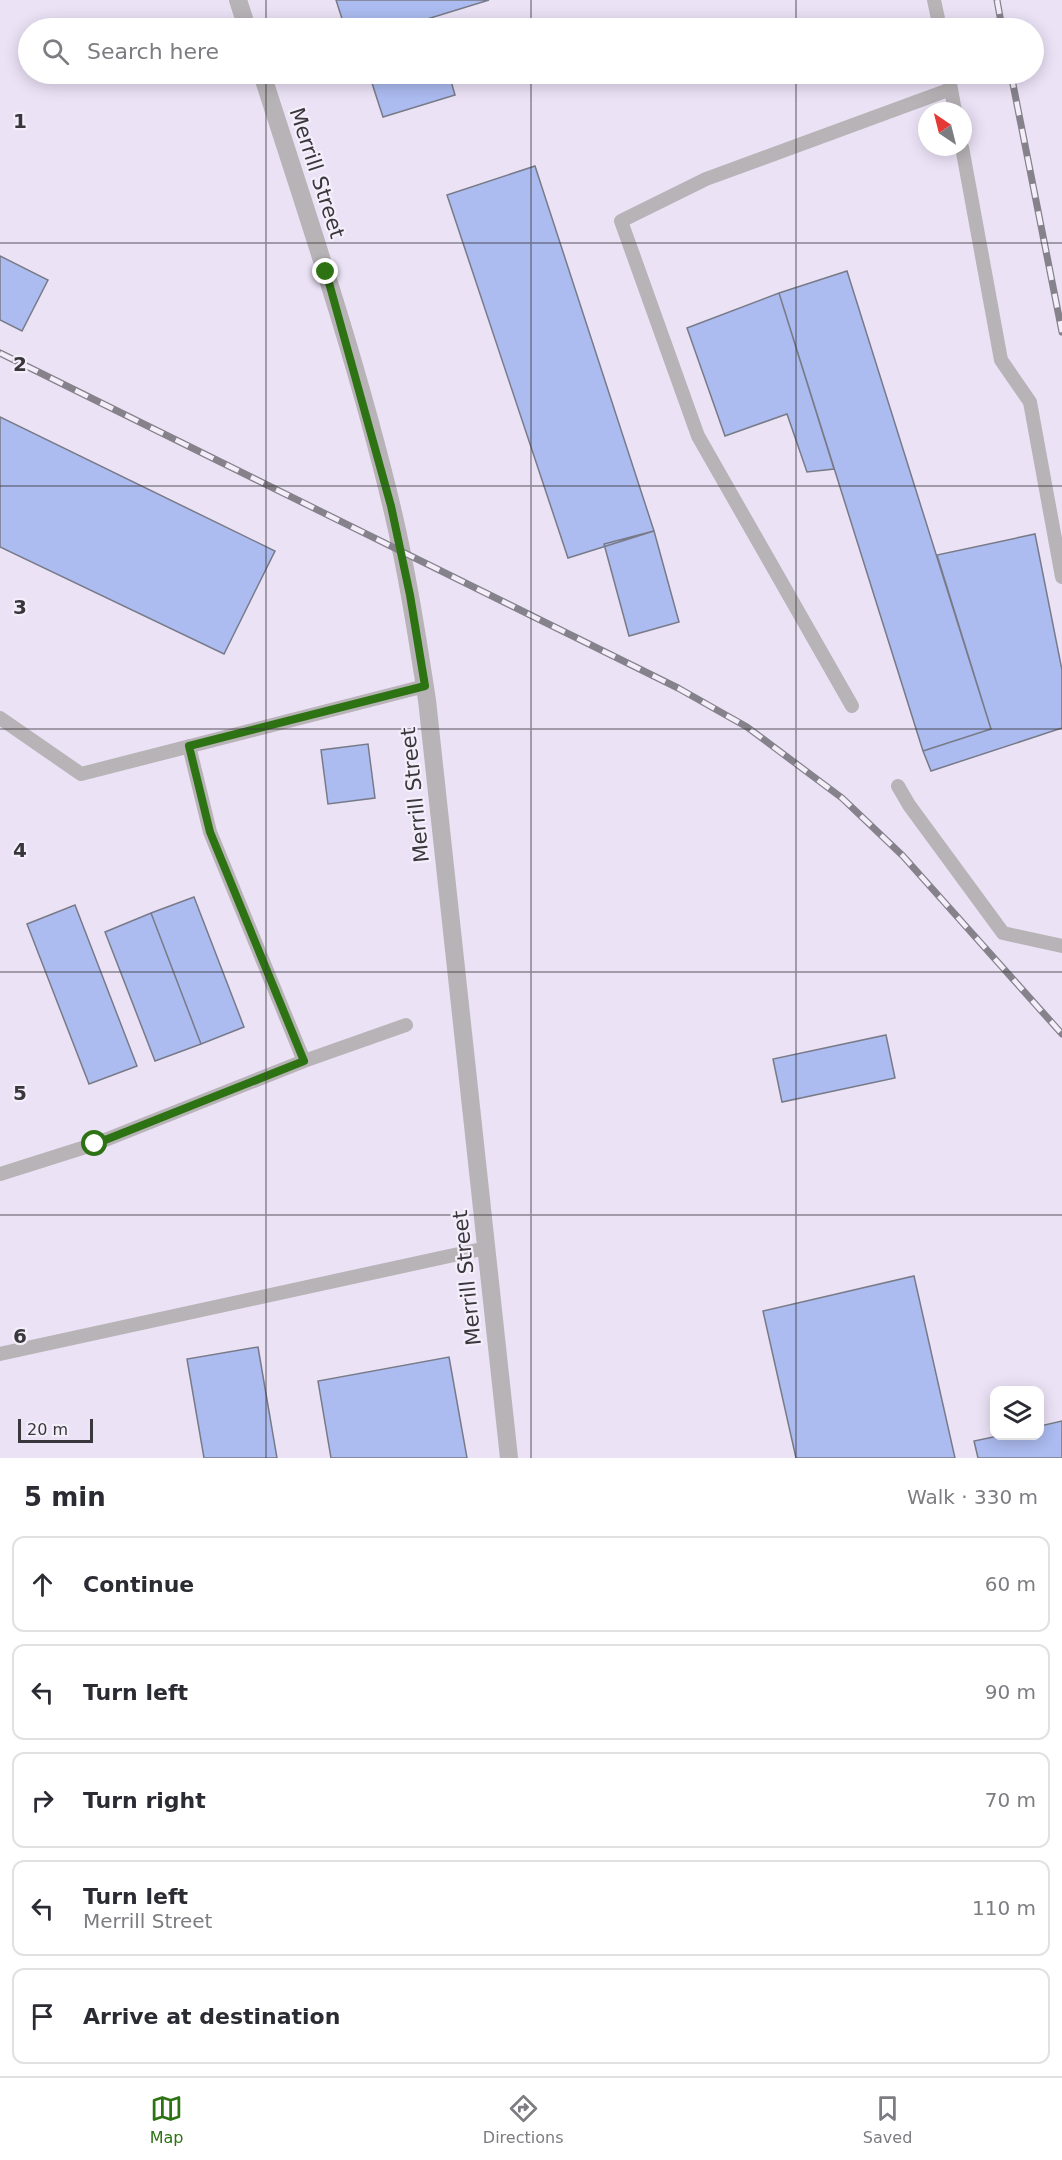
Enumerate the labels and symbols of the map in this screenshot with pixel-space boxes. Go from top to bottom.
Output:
north arrow [918,102,972,156]
street label: Merrill Street [285,105,349,241]
text: 1 [13,109,27,133]
route end [312,258,338,284]
text: 2 [13,352,27,376]
text: 3 [13,595,27,619]
street label: Merrill Street [396,726,434,864]
text: 4 [13,838,27,862]
text: 5 [13,1081,27,1105]
route start [81,1130,107,1156]
street label: Merrill Street [448,1209,486,1347]
text: 6 [13,1324,27,1348]
scale bar [18,1416,93,1444]

